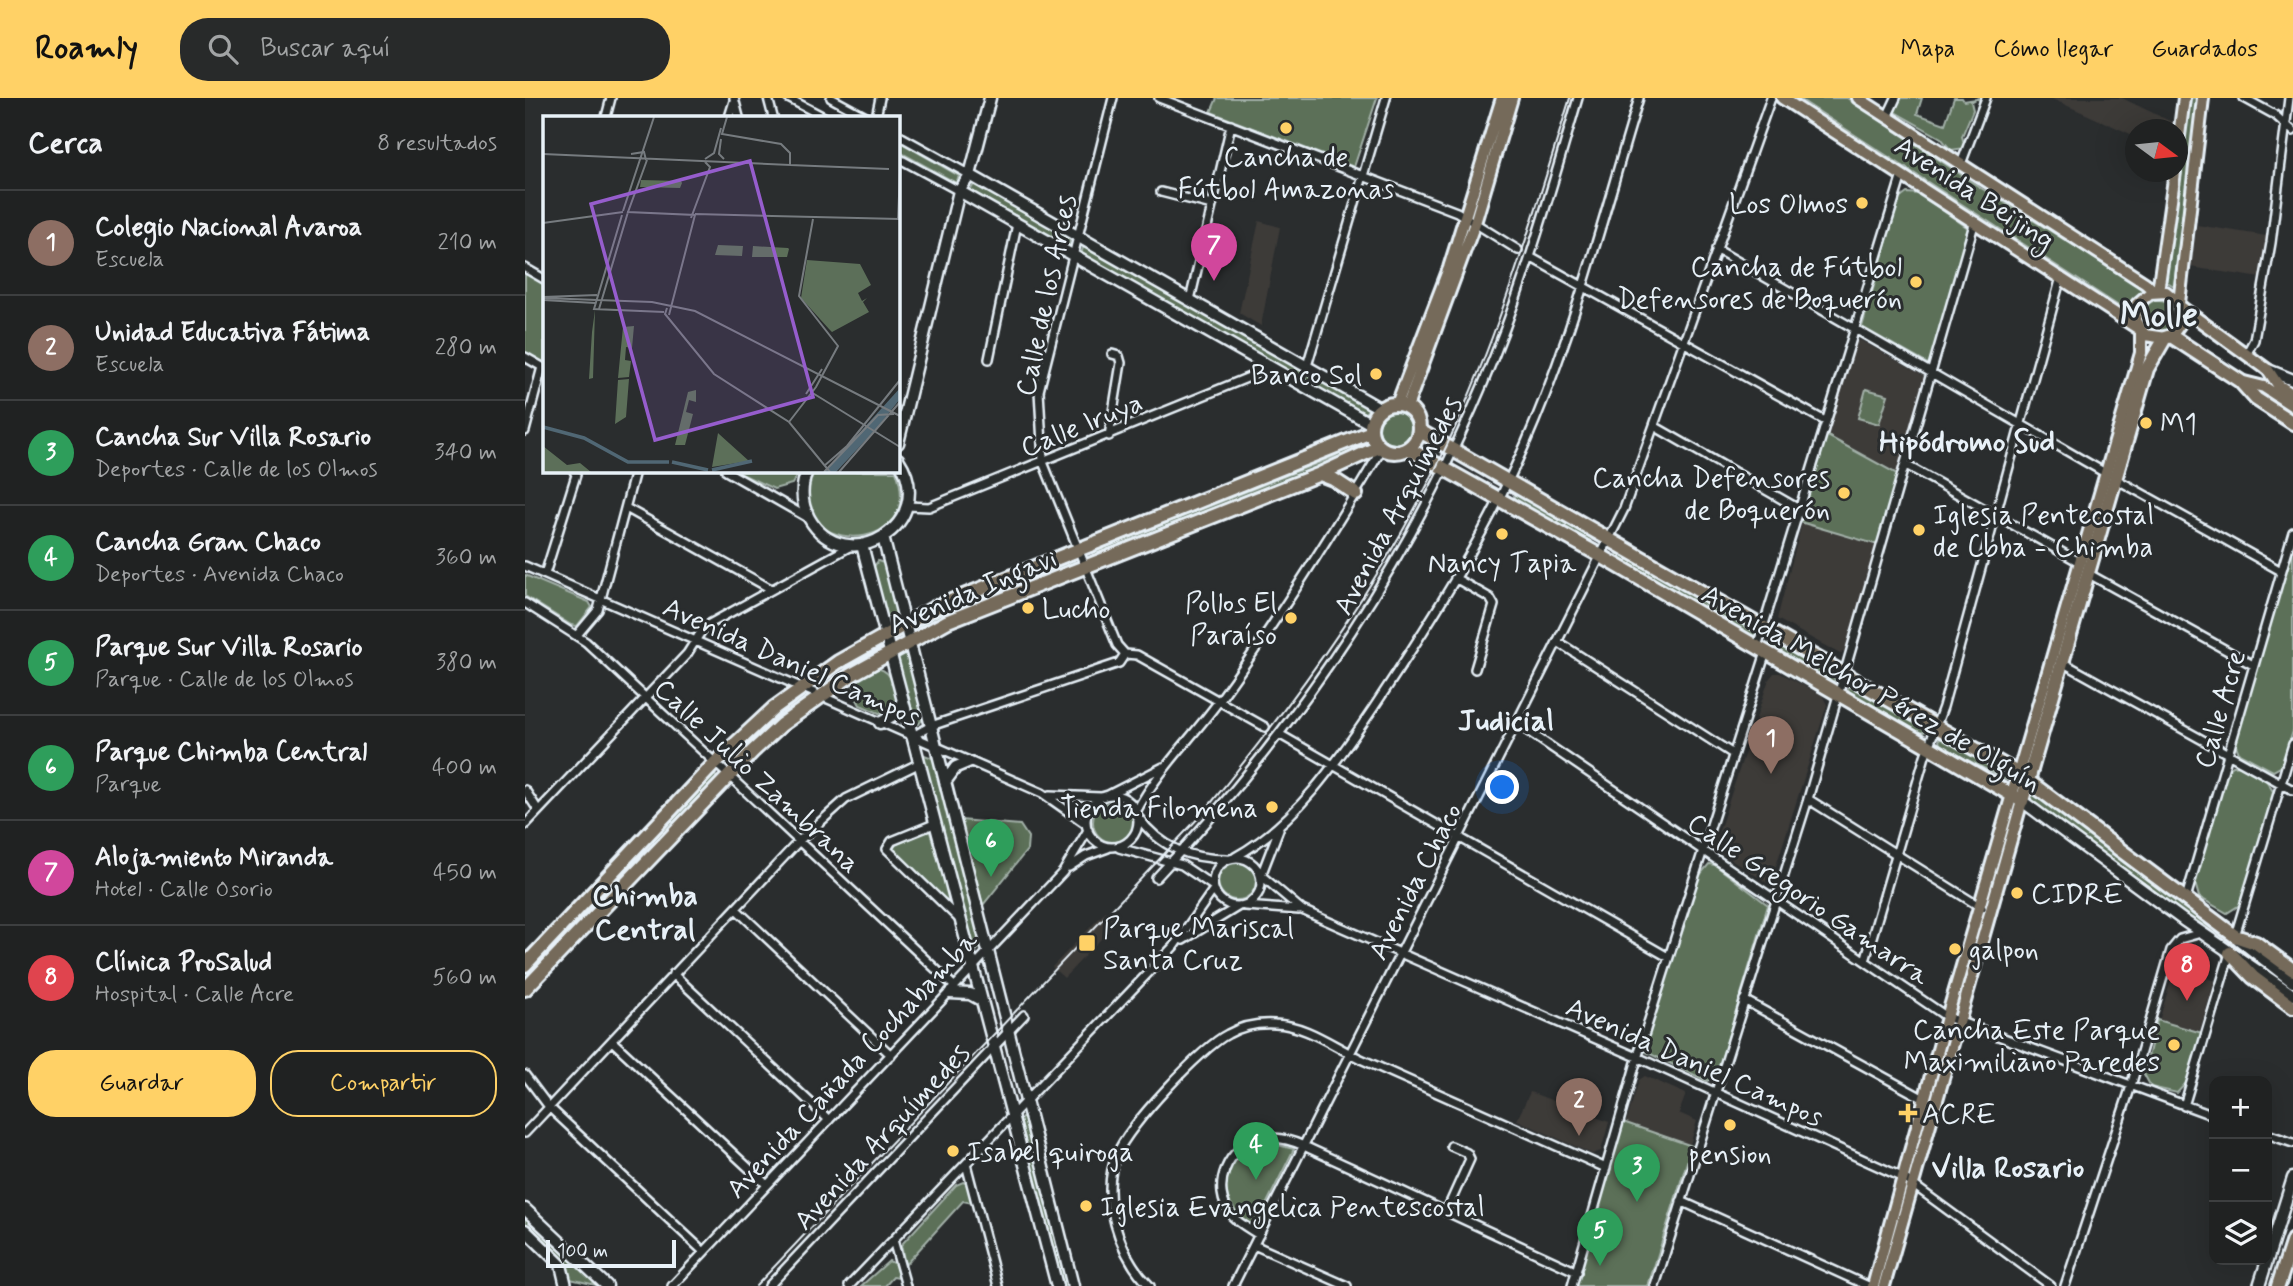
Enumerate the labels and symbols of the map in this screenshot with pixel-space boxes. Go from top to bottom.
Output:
inset map [543,116,899,472]
north arrow [2125,119,2188,182]
marker: Cancha de Fútbol Amazonas [1278,120,1294,136]
street label: Avenida Beijing [1885,129,2061,261]
place label: Cancha de Fútbol Amazonas [1178,140,1394,209]
place label: Los Olmos [1729,187,1848,224]
street label: Calle de los Arces [1008,191,1087,400]
marker: Los Olmos [1854,195,1870,211]
pin: 7 [1191,223,1237,281]
place label: Cancha de Fútbol Defensores de Boquerón [1617,250,1902,319]
marker: Cancha de Fútbol Defensores de Boquerón [1908,274,1924,290]
district label: Molle [2120,293,2198,339]
place label: Banco Sol [1251,358,1362,395]
marker: Banco Sol [1368,366,1384,382]
street label: Calle Iruya [1015,385,1148,468]
street label: Avenida Arquímedes [1326,390,1473,622]
place label: M1 [2160,407,2197,444]
marker: M1 [2138,415,2154,431]
district label: Hipódromo Sud [1879,423,2055,462]
place label: Cancha Defensores de Boquerón [1592,461,1830,530]
marker: Cancha Defensores de Boquerón [1836,485,1852,501]
place label: Iglesia Pentecostal de Cbba - Chimba [1933,498,2154,567]
marker: Iglesia Pentecostal de Cbba - Chimba [1911,522,1927,538]
marker: Nancy Tapia [1494,526,1510,542]
street label: Avenida Ingavi [883,540,1064,647]
place label: Nancy Tapia [1428,546,1576,583]
street label: Avenida Melchor Pérez de Olguín [1693,576,2047,804]
place label: Pollos El Paraíso [1185,586,1277,655]
street label: Avenida Daniel Campos [656,590,925,737]
place label: Lucho [1042,592,1110,629]
marker: Lucho [1020,600,1036,616]
marker: Pollos El Paraíso [1283,610,1299,626]
street label: Calle Acre [2187,646,2256,773]
street label: Calle Julio Zambrana [645,671,868,882]
district label: Judicial [1458,702,1554,741]
pin: 1 [1748,716,1794,774]
your location [1485,770,1519,804]
place label: Tienda Filomena [1060,791,1258,828]
street label: Avenida Chaco [1361,797,1472,967]
marker: Tienda Filomena [1264,799,1280,815]
street label: Calle Gregorio Gamarra [1678,805,1936,997]
pin: 6 [968,819,1014,877]
district label: Chimba Central [592,877,698,950]
place label: CIDRE [2031,877,2123,914]
marker: CIDRE [2009,885,2025,901]
place label: Parque Mariscal Santa Cruz [1103,911,1294,980]
street label: Avenida Cañada Cochabamba [719,924,987,1208]
marker: Parque Mariscal Santa Cruz [1077,933,1097,953]
place label: galpon [1969,933,2039,970]
marker: galpon [1947,941,1963,957]
pin: 8 [2164,943,2210,1001]
street label: Avenida Daniel Campos [1559,990,1828,1137]
place label: Cancha Este Parque Maximiliano Paredes [1904,1013,2160,1082]
street label: Avenida Arquímedes [786,1036,979,1239]
marker: Cancha Este Parque Maximiliano Paredes [2166,1037,2182,1053]
pin: 2 [1556,1078,1602,1136]
place label: ACRE [1922,1097,1996,1134]
marker: ACRE [1900,1105,1916,1121]
marker: pension [1722,1117,1738,1133]
pin: 4 [1233,1122,1279,1180]
place label: Isabel quiroga [967,1135,1134,1172]
place label: pension [1688,1137,1772,1174]
marker: Isabel quiroga [945,1143,961,1159]
pin: 3 [1614,1144,1660,1202]
district label: Villa Rosario [1932,1149,2084,1188]
place label: Iglesia Evangelica Pentescostal [1100,1190,1485,1229]
marker: Iglesia Evangelica Pentescostal [1078,1198,1094,1214]
pin: 5 [1577,1208,1623,1266]
scale bar [546,1237,675,1269]

